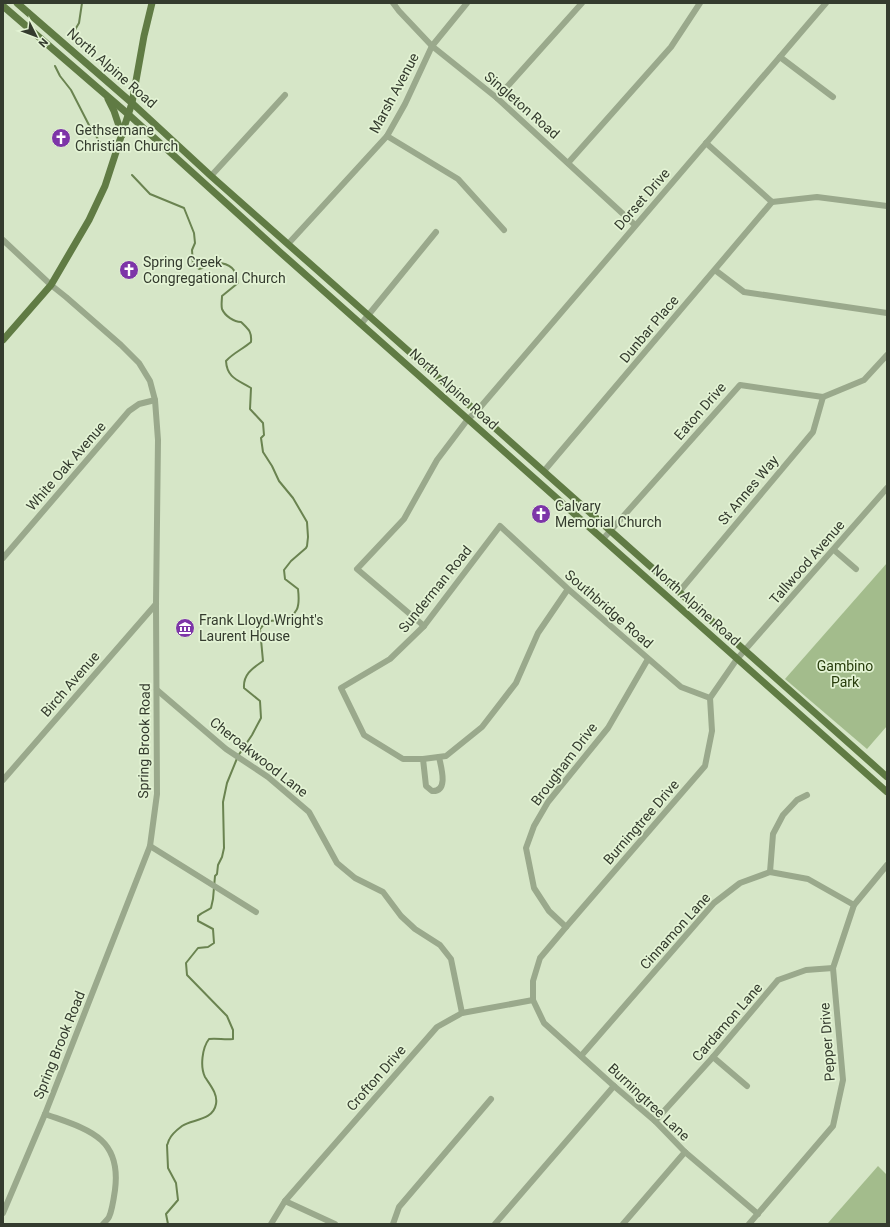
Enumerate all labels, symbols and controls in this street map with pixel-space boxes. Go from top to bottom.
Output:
north arrow [16,16,56,56]
street label: North Alpine Road [64,25,160,111]
text: N [35,35,50,50]
street label: Marsh Avenue [366,50,422,136]
street label: Singleton Road [481,68,563,142]
place label: Gethsemane Christian Church [75,122,178,154]
church icon: Gethsemane Christian Church [50,127,72,149]
street label: Dorset Drive [611,165,673,233]
place label: Spring Creek Congregational Church [143,254,286,286]
church icon: Spring Creek Congregational Church [118,259,140,281]
street label: Dunbar Place [616,292,682,366]
street label: North Alpine Road [407,345,501,433]
street label: Eaton Drive [671,379,729,443]
street label: White Oak Avenue [23,418,109,514]
street label: St Annes Way [714,452,782,528]
place label: Calvary Memorial Church [555,498,662,530]
church icon: Calvary Memorial Church [530,503,552,525]
street label: Tallwood Avenue [766,517,848,607]
street label: Sunderman Road [395,542,475,636]
street label: North Alpine Road [649,561,743,649]
street label: Southbridge Road [562,567,656,651]
place label: Frank Lloyd Wright's Laurent House [199,612,323,644]
museum icon: Frank Lloyd Wright's Laurent House [174,617,196,639]
street label: Birch Avenue [37,648,103,720]
park label: Gambino Park [817,658,873,690]
street label: Spring Brook Road [135,683,153,799]
street label: Cheroakwood Lane [207,714,311,800]
street label: Brougham Drive [528,719,600,809]
street label: Burningtree Drive [600,776,682,868]
street label: Cinnamon Lane [636,889,714,973]
street label: Cardamon Lane [689,980,765,1064]
street label: Spring Brook Road [30,989,88,1101]
street label: Pepper Drive [816,1002,838,1082]
street label: Crofton Drive [343,1042,409,1114]
street label: Burningtree Lane [605,1060,693,1144]

